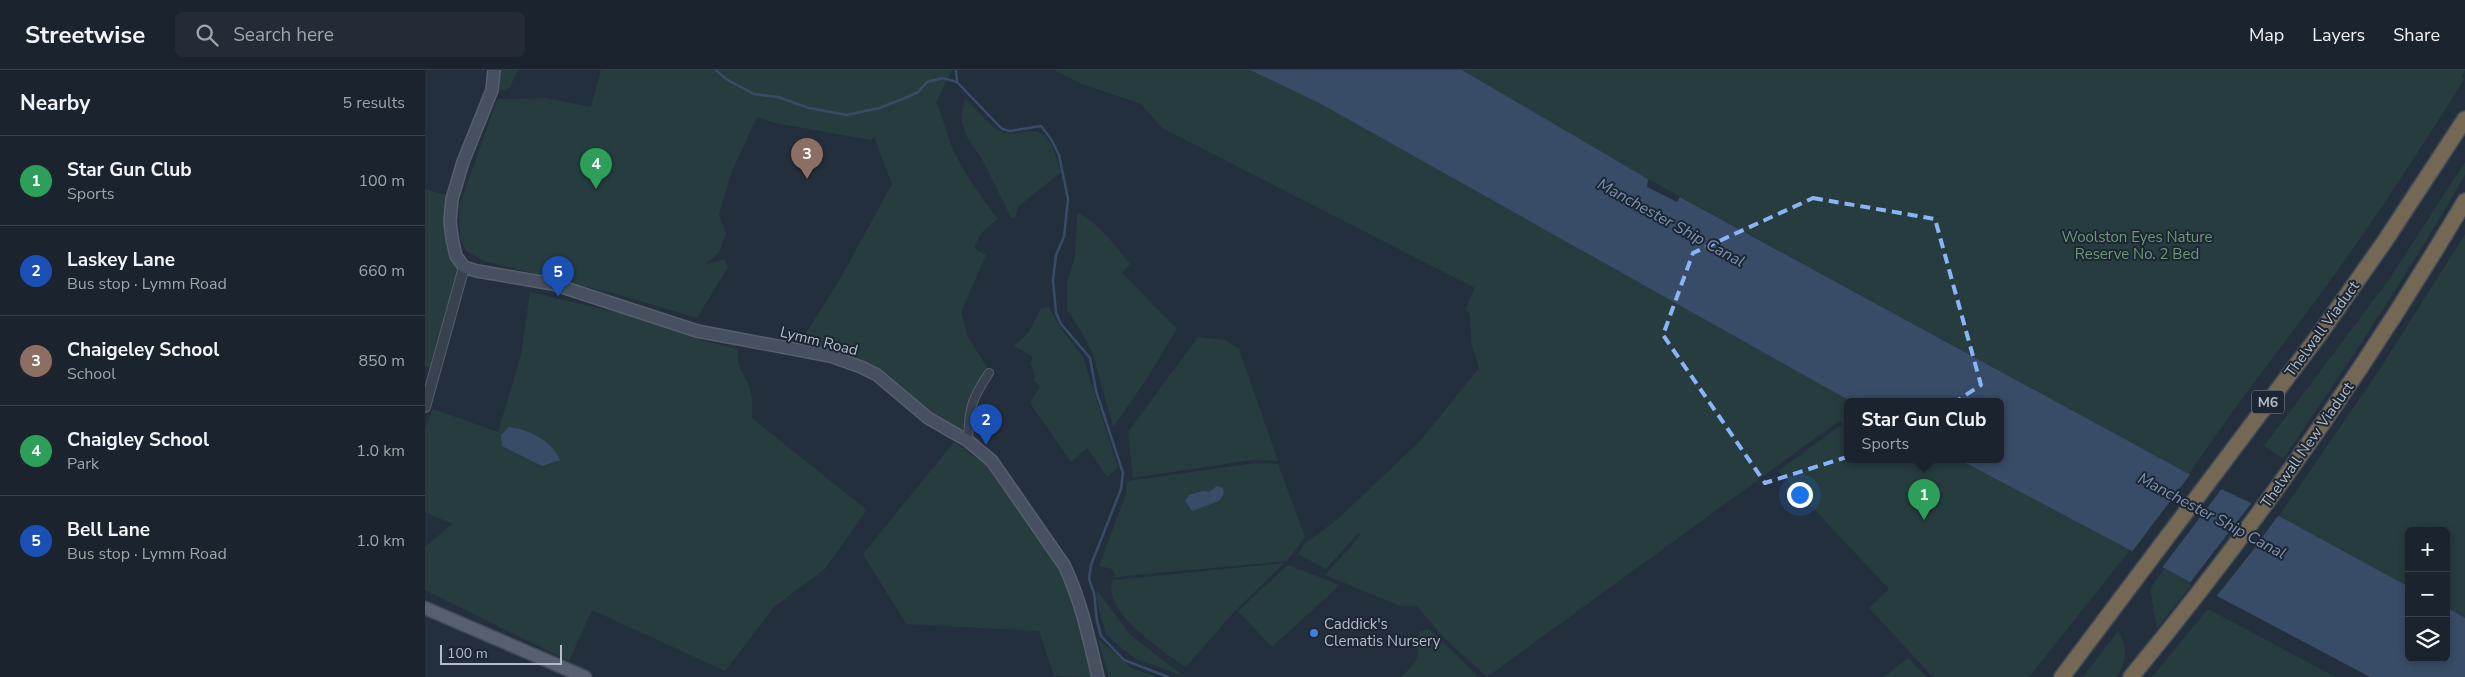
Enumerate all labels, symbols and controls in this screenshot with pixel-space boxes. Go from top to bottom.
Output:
search box [175,12,525,57]
text: Streetwise [25,19,145,51]
icon: search [193,21,221,49]
text: Search here [233,22,334,48]
text: Map [2249,23,2284,47]
text: Layers [2312,23,2365,47]
text: Share [2393,23,2440,47]
text: Nearby [20,89,90,117]
text: 5 results [343,92,405,114]
pin: 3 [791,138,823,179]
pin: 4 [580,148,612,189]
text: Star Gun Club [67,157,192,183]
text: 1 [31,170,41,192]
text: 100 m [358,170,405,192]
water label: Manchester Ship Canal [1593,173,1749,273]
text: Sports [67,183,115,205]
park label: Woolston Eyes Nature Reserve No. 2 Bed [2062,227,2212,264]
text: Laskey Lane [67,247,175,273]
pin: 5 [542,256,574,297]
text: 2 [31,260,41,282]
text: 660 m [358,260,405,282]
text: Bus stop · Lymm Road [67,273,227,295]
street label: Thelwall Viaduct [2280,276,2364,381]
street label: Lymm Road [778,322,860,360]
text: Chaigeley School [67,337,219,363]
text: 3 [31,350,41,372]
text: 850 m [358,350,405,372]
text: School [67,363,116,385]
street label: Thelwall New Viaduct [2256,377,2359,512]
road number: M6 [2252,391,2284,414]
popup [1844,398,2004,463]
pin: 2 [970,404,1002,445]
text: Star Gun Club [1862,407,1986,433]
text: Chaigley School [67,427,209,453]
text: Sports [1862,433,1909,455]
text: 4 [31,440,41,462]
text: 1.0 km [356,440,405,462]
text: Park [67,453,99,475]
water label: Manchester Ship Canal [2134,468,2290,565]
pin: 1 [1908,479,1940,520]
your location [1787,482,1813,508]
text: Bell Lane [67,517,150,543]
map controls [2405,527,2450,662]
button: + [2405,527,2450,572]
text: 5 [31,530,41,552]
text: 1.0 km [356,530,405,552]
text: Bus stop · Lymm Road [67,543,227,565]
button: − [2405,572,2450,617]
place label: Caddick's Clematis Nursery [1324,614,1441,651]
button: layers [2405,617,2450,662]
marker: Caddick's Clematis Nursery [1308,627,1320,639]
scale bar [440,642,563,665]
text: 100 m [447,644,488,663]

